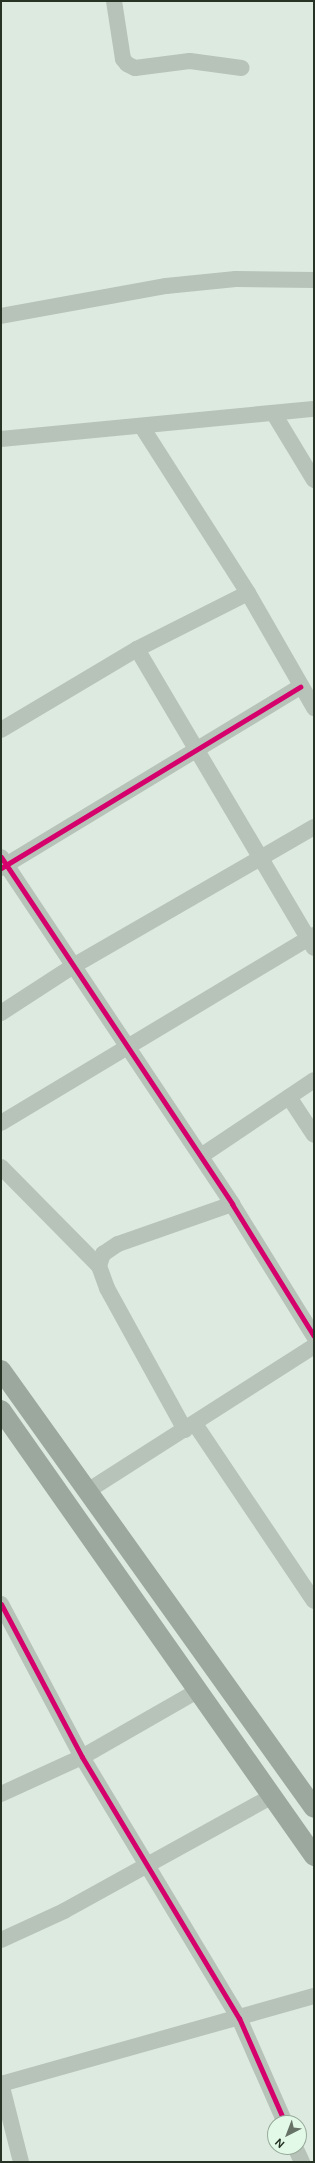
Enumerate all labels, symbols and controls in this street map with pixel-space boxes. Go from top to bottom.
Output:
north arrow [267,2115,307,2155]
text: N [272,2135,287,2151]

